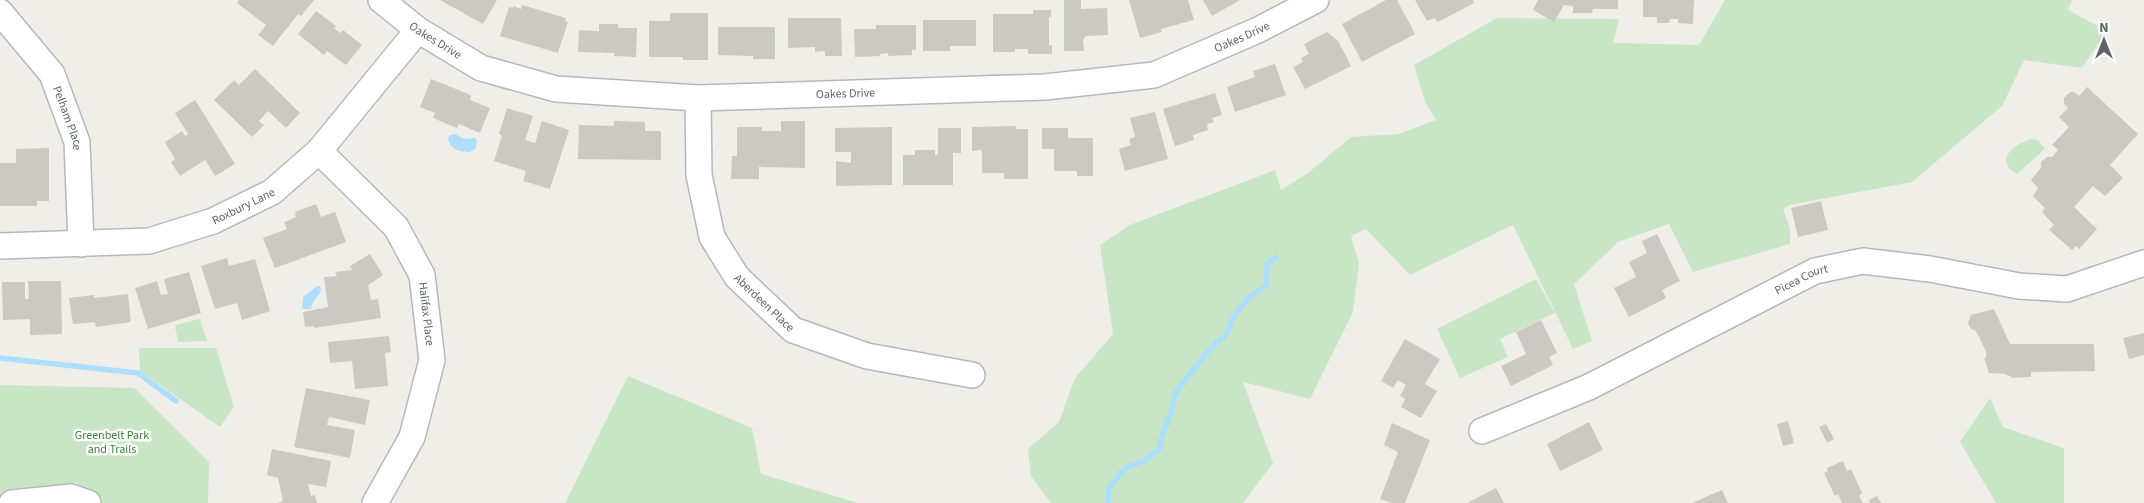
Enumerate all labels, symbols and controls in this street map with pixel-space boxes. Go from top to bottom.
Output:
north arrow [2079,15,2129,65]
street label: Oakes Drive [1211,17,1273,57]
street label: Oakes Drive [405,18,465,63]
text: N [2099,18,2109,38]
street label: Pelham Place [49,84,86,151]
street label: Oakes Drive [816,84,875,103]
street label: Roxbury Lane [209,183,278,229]
street label: Picea Court [1772,260,1829,299]
street label: Aberdeen Place [730,270,798,336]
street label: Halifax Place [414,281,439,347]
park label: Greenbelt Park and Trails [75,427,149,458]

